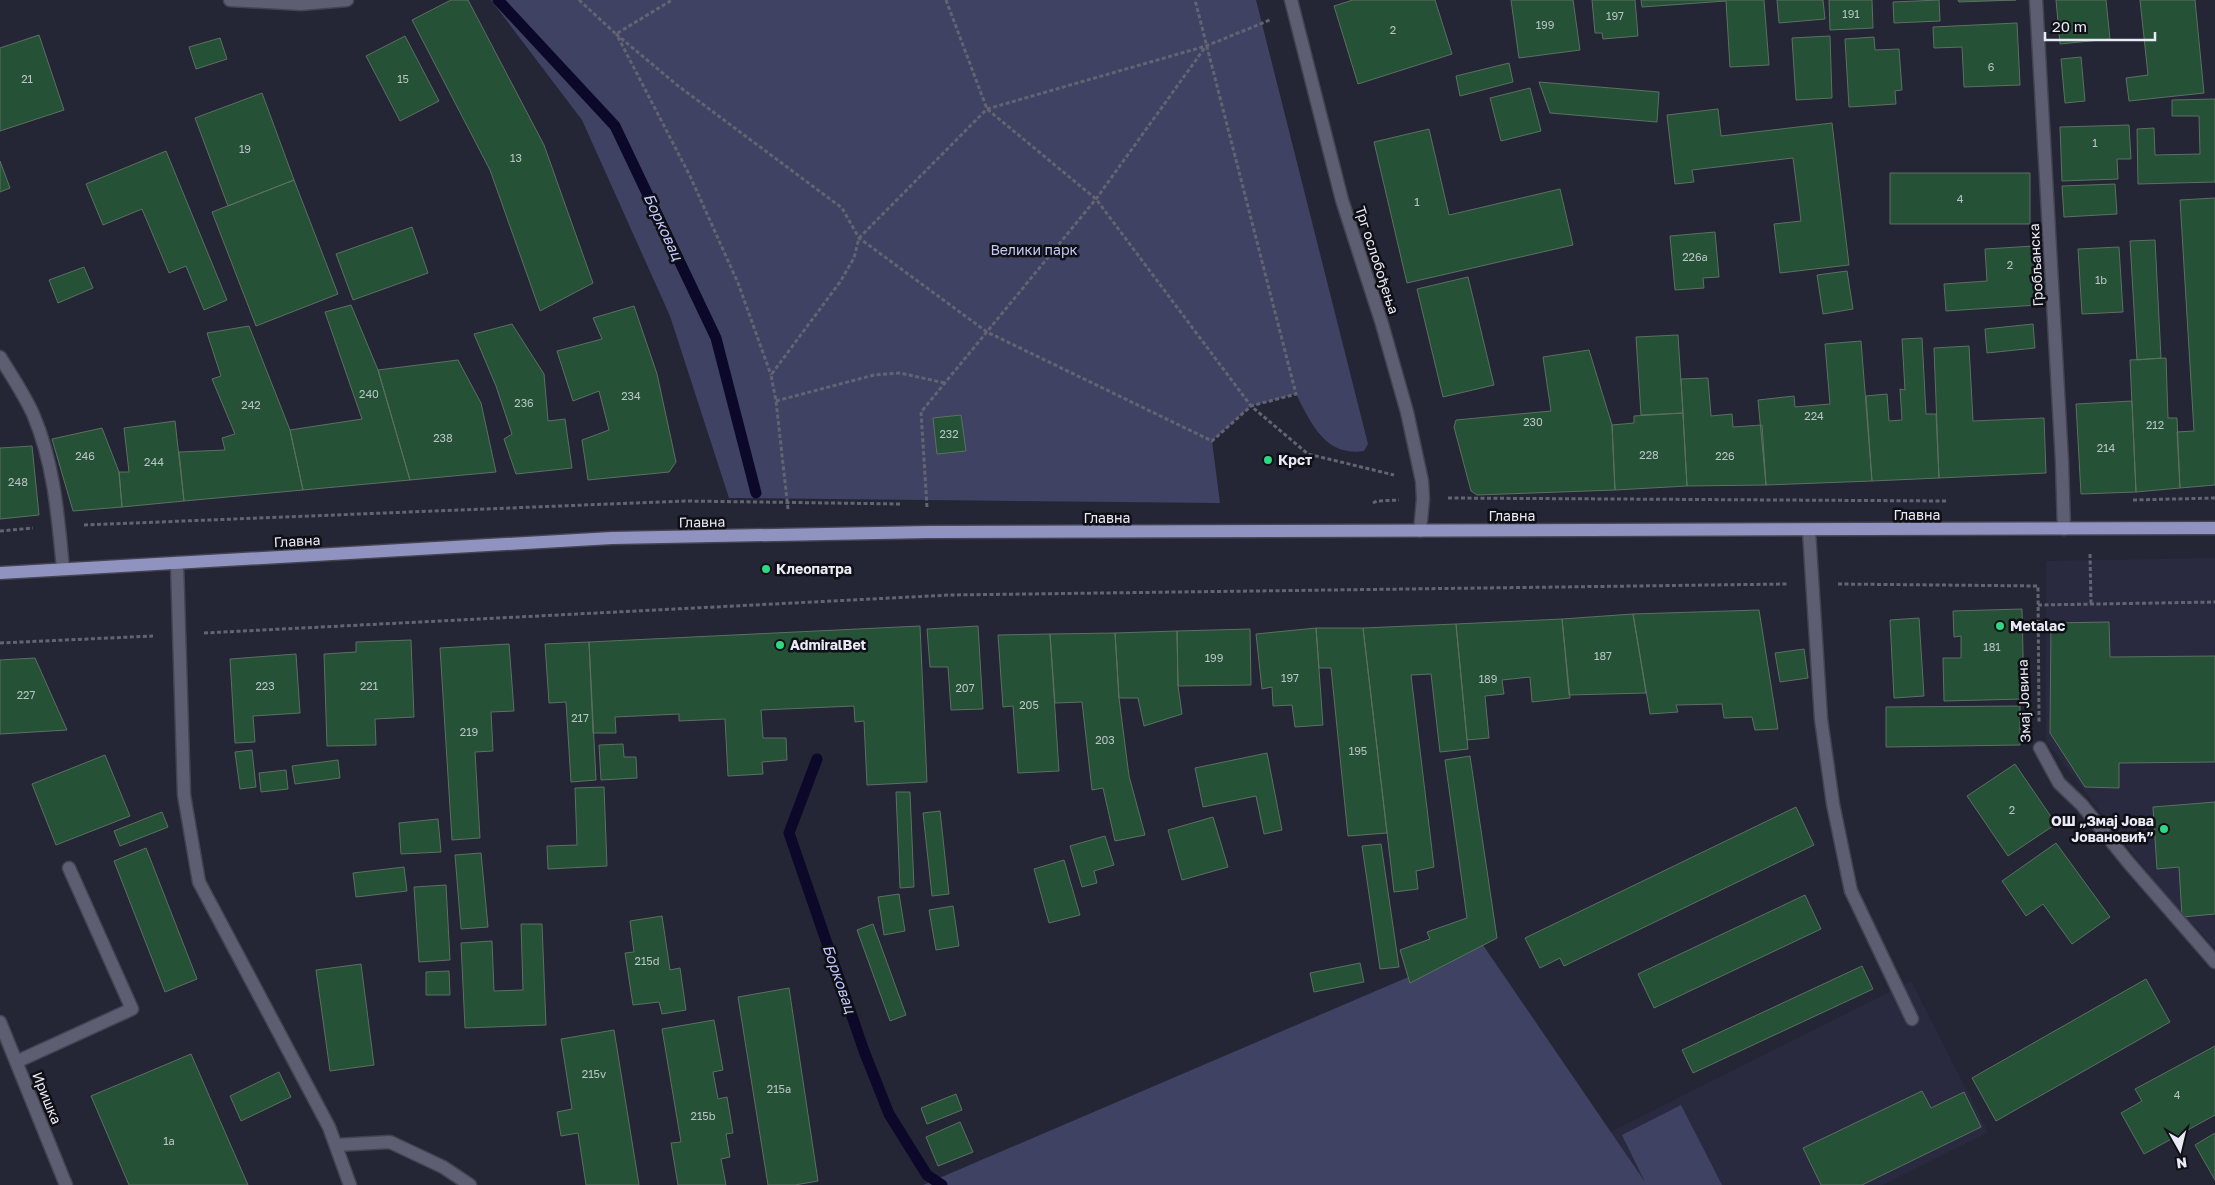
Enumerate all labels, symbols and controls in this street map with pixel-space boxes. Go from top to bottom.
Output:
house number: 191 [1842,7,1860,20]
house number: 197 [1606,9,1624,22]
scale bar [2045,10,2155,42]
text: 20 m [2052,17,2087,35]
house number: 199 [1536,18,1554,31]
house number: 2 [1390,23,1396,36]
house number: 6 [1988,60,1995,73]
house number: 21 [21,72,33,85]
house number: 15 [397,72,409,85]
house number: 1 [2092,136,2098,149]
house number: 19 [239,142,251,155]
house number: 13 [510,151,522,164]
water label: Борковац [641,190,688,264]
house number: 4 [1957,192,1964,205]
house number: 1 [1414,195,1420,208]
street label: Трг ослобођења [1352,204,1403,316]
street label: Гробљанска [2025,223,2046,307]
park label: Велики парк [990,241,1078,258]
house number: 226a [1682,250,1708,263]
house number: 2 [2007,258,2013,271]
house number: 1b [2095,273,2107,286]
house number: 240 [359,387,379,400]
house number: 234 [621,389,641,402]
house number: 236 [514,396,534,409]
house number: 242 [241,398,261,411]
house number: 224 [1804,409,1824,422]
house number: 230 [1523,415,1543,428]
house number: 212 [2146,418,2164,431]
house number: 232 [939,427,959,440]
house number: 238 [433,431,453,444]
house number: 214 [2097,441,2115,454]
house number: 228 [1639,448,1659,461]
house number: 246 [75,449,95,462]
house number: 226 [1715,449,1735,462]
place label: Крст [1278,451,1312,468]
marker: Крст [1262,454,1274,466]
house number: 244 [144,455,164,468]
house number: 248 [8,475,28,488]
street label: Главна [1894,506,1940,523]
street label: Главна [1489,507,1535,524]
street label: Главна [1084,509,1130,526]
street label: Главна [678,513,726,530]
street label: Главна [273,531,321,550]
place label: Клеопатра [776,560,852,577]
marker: Клеопатра [760,563,772,575]
place label: Metalac [2010,617,2065,634]
marker: Metalac [1994,620,2006,632]
place label: AdmiralBet [790,636,867,653]
marker: AdmiralBet [774,639,786,651]
house number: 181 [1983,640,2001,653]
house number: 187 [1594,649,1612,662]
house number: 199 [1205,651,1223,664]
street label: Змај Јовина [2014,659,2033,743]
house number: 197 [1281,671,1299,684]
house number: 189 [1479,672,1497,685]
house number: 223 [255,679,275,692]
house number: 221 [360,679,378,692]
house number: 207 [955,681,975,694]
house number: 227 [17,688,35,701]
house number: 205 [1019,698,1039,711]
house number: 217 [571,711,589,724]
house number: 219 [460,725,478,738]
house number: 203 [1095,733,1115,746]
house number: 195 [1349,744,1367,757]
house number: 2 [2009,803,2015,816]
place label: ОШ „Змај Јова Јовановић” [2051,812,2154,845]
marker: ОШ „Змај Јова Јовановић” [2158,823,2170,835]
water label: Борковац [820,942,860,1016]
house number: 215d [635,954,659,967]
house number: 215v [582,1067,606,1080]
street label: Иришка [29,1069,66,1126]
house number: 215a [767,1082,791,1095]
house number: 4 [2174,1088,2181,1101]
house number: 215b [691,1109,716,1122]
north arrow [2155,1125,2205,1175]
house number: 1a [163,1134,175,1147]
text: N [2175,1154,2188,1173]

